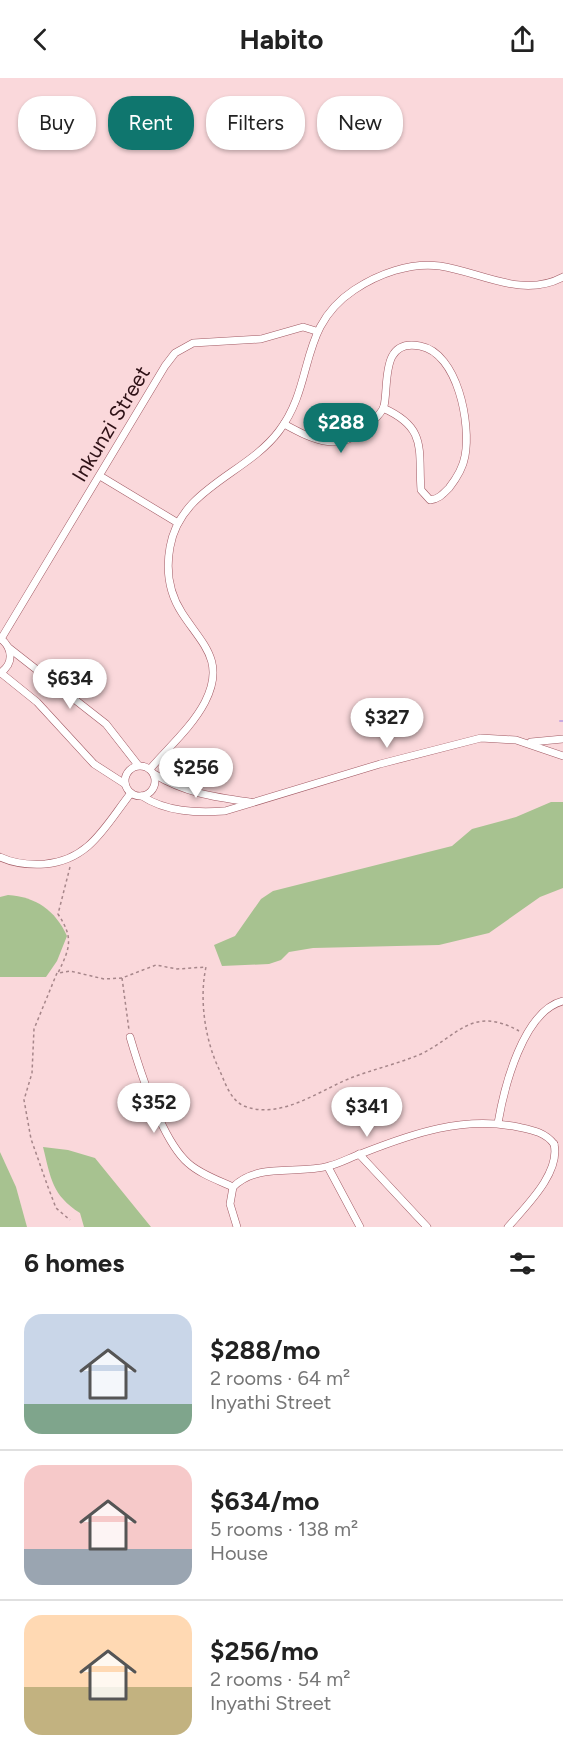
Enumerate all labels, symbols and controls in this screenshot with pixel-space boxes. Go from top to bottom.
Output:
icon: back [24,23,57,56]
text: Habito [239,23,324,56]
icon: share [506,23,539,56]
chip: Buy [18,96,96,150]
chip: Rent [108,96,194,150]
chip: Filters [206,96,305,150]
chip: New [317,96,403,150]
street label: Inkunzi Street [66,361,155,486]
pin: $288 [305,403,377,454]
text: $288 [317,410,365,434]
pin: $634 [34,659,106,710]
text: $634 [47,666,93,690]
pin: $327 [351,698,423,749]
text: $327 [365,705,409,729]
pin: $256 [160,748,232,799]
text: $256 [173,755,219,779]
pin: $352 [118,1083,190,1134]
pin: $341 [331,1087,403,1138]
text: $352 [131,1090,177,1114]
text: $341 [345,1094,389,1118]
text: 6 homes [24,1247,124,1279]
icon: filters [506,1247,539,1280]
text: $288/mo [210,1334,320,1366]
icon: home [72,1338,144,1410]
text: 2 rooms · 64 m² [210,1366,350,1390]
text: Inyathi Street [210,1390,331,1414]
text: $634/mo [210,1485,319,1517]
icon: home [72,1489,144,1561]
text: 5 rooms · 138 m² [210,1517,358,1541]
text: House [210,1541,268,1565]
text: $256/mo [210,1635,319,1667]
icon: home [72,1639,144,1711]
text: 2 rooms · 54 m² [210,1667,350,1691]
text: Inyathi Street [210,1691,331,1715]

